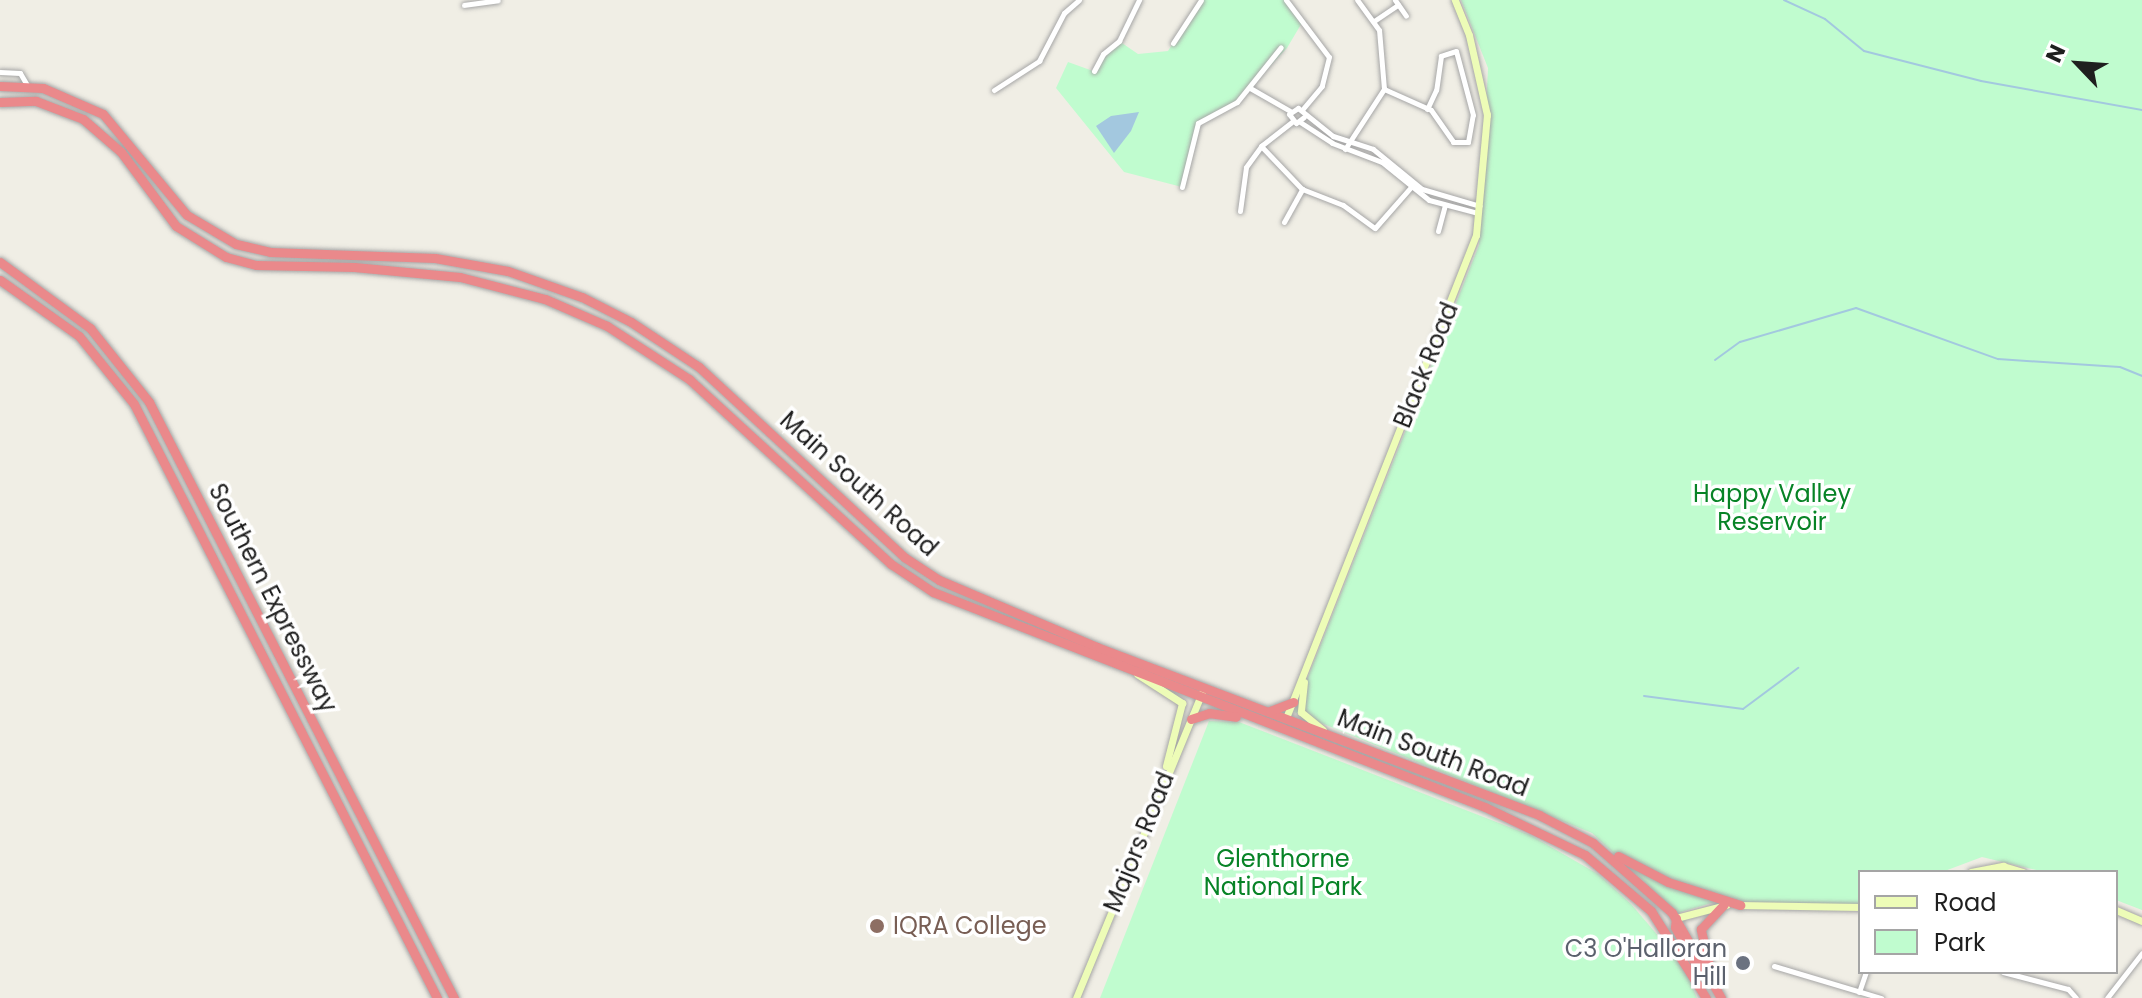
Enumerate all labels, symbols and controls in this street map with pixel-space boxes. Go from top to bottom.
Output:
north arrow [2038,24,2118,104]
text: N [2038,40,2073,68]
street label: Black Road [1388,298,1464,432]
street label: Main South Road [774,406,944,562]
street label: Southern Expressway [203,479,343,717]
park label: Happy Valley Reservoir [1693,480,1851,536]
street label: Main South Road [1333,703,1533,803]
street label: Majors Road [1098,768,1180,916]
park label: Glenthorne National Park [1204,845,1362,901]
legend [1858,870,2118,974]
text: Road [1934,886,1996,919]
place label: IQRA College [893,912,1047,940]
marker: IQRA College [868,917,886,935]
text: Park [1934,926,1985,959]
place label: C3 O'Halloran Hill [1565,935,1727,991]
marker: C3 O'Halloran Hill [1734,954,1752,972]

